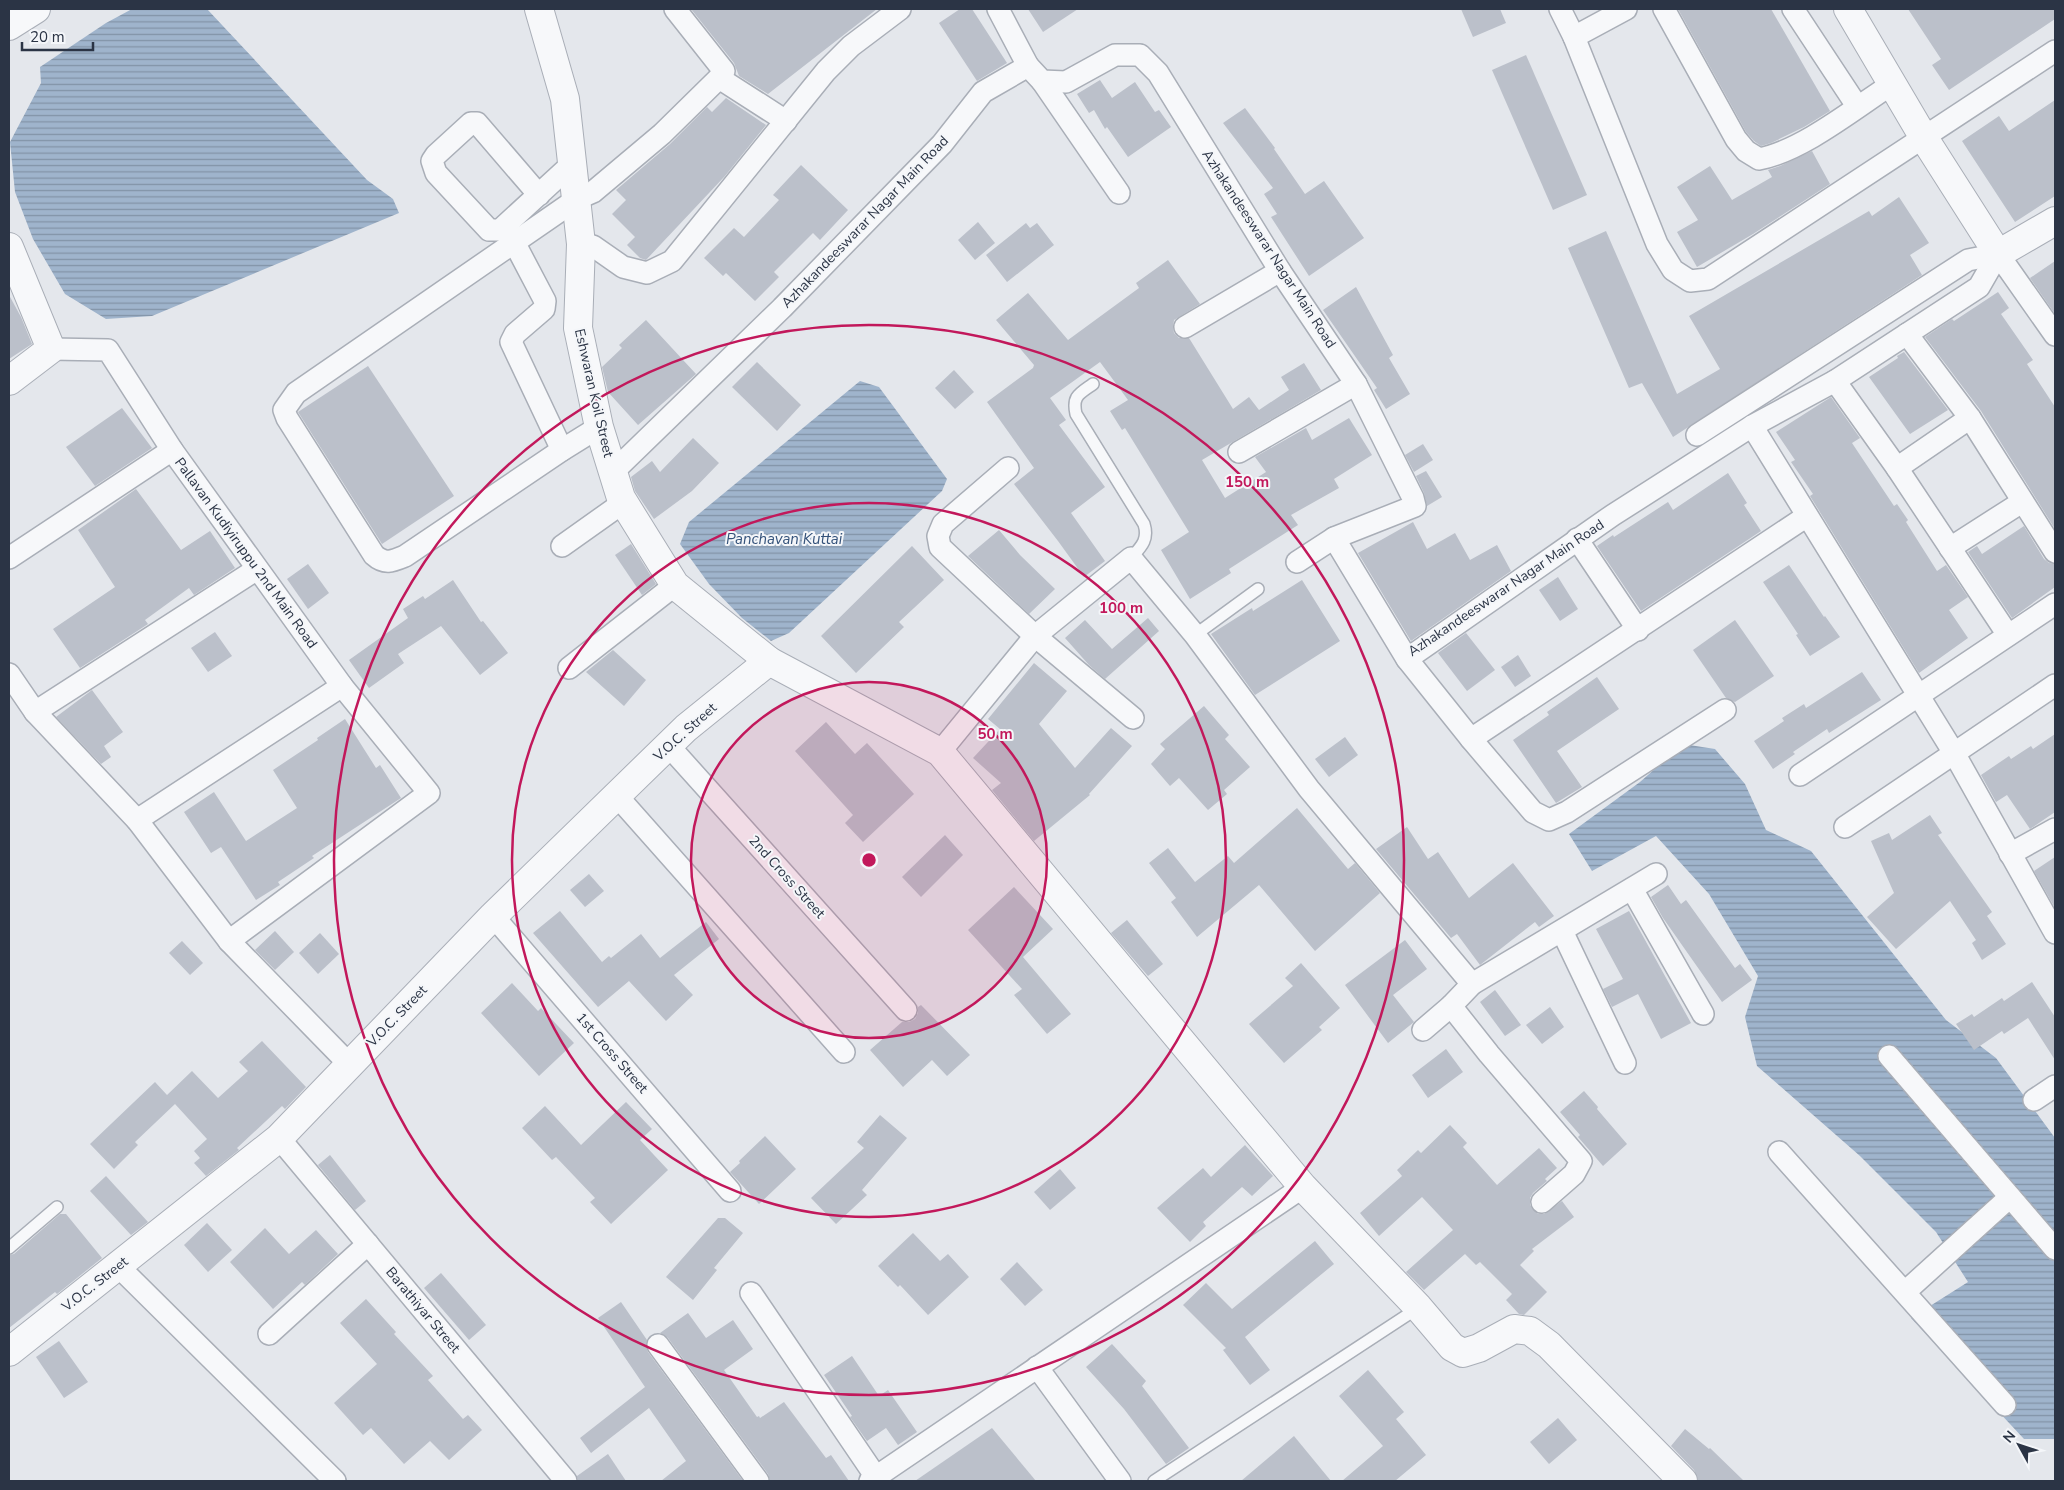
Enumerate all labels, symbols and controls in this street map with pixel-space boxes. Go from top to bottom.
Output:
scale bar [22,20,94,52]
text: 20 m [30,27,65,47]
street label: Azhakandeeswarar Nagar Main Road [777,132,953,312]
street label: Azhakandeeswarar Nagar Main Road [1198,146,1340,352]
street label: Eshwaran Koil Street [570,327,618,459]
street label: Pallavan Kudiyiruppu 2nd Main Road [170,454,322,652]
text: 150 m [1225,472,1269,492]
street label: Azhakandeeswarar Nagar Main Road [1404,515,1608,661]
water label: Panchavan Kuttai [726,529,843,549]
text: 100 m [1099,598,1143,618]
street label: V.O.C. Street [649,698,721,766]
text: 50 m [977,724,1013,744]
street label: 2nd Cross Street [745,831,829,923]
centre of rings [860,851,878,869]
street label: V.O.C. Street [362,981,431,1052]
street label: 1st Cross Street [572,1009,652,1097]
street label: V.O.C. Street [57,1252,132,1316]
street label: Barathiyar Street [381,1263,465,1357]
north arrow [1994,1420,2044,1470]
text: N [1999,1427,2020,1447]

